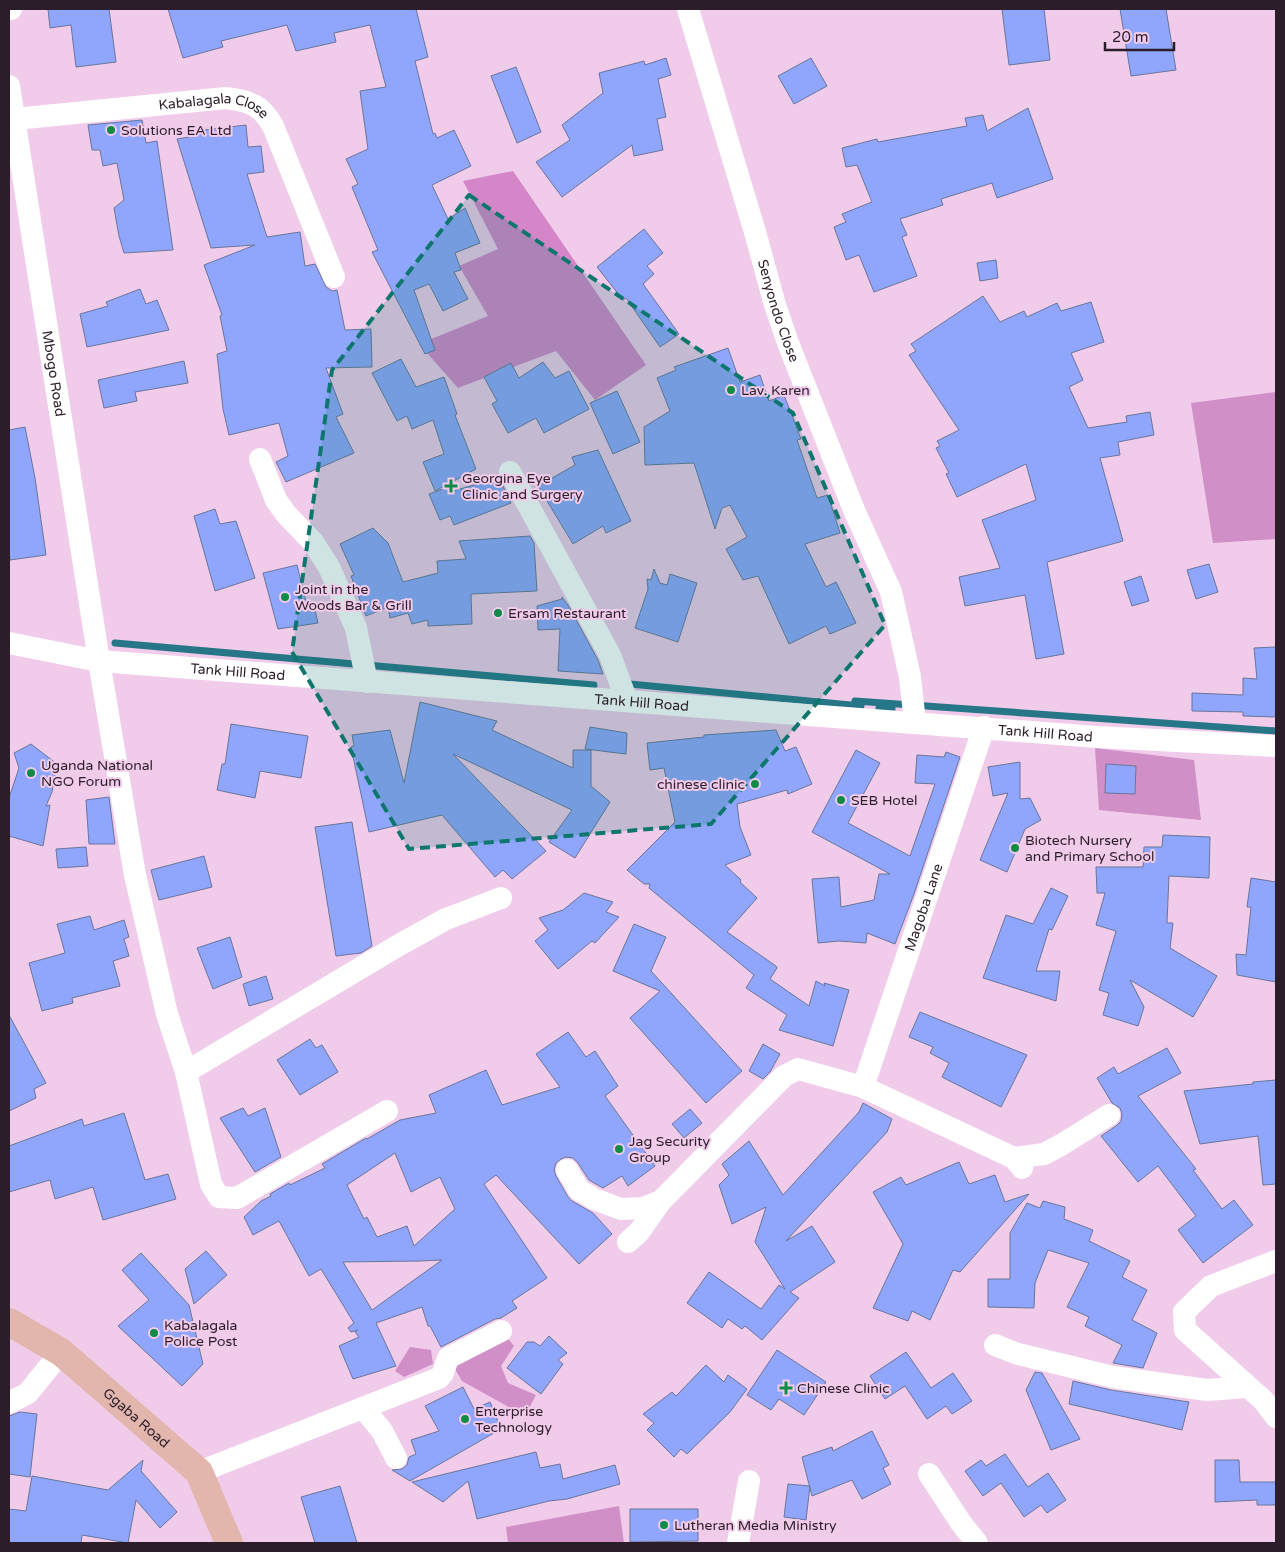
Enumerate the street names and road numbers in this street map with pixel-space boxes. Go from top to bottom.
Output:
street label: Kabalagala Close [158,90,272,122]
street label: Senyondo Close [754,258,803,365]
street label: Mbogo Road [38,329,69,418]
street label: Tank Hill Road [190,660,286,684]
street label: Tank Hill Road [594,691,690,715]
street label: Tank Hill Road [997,721,1093,746]
street label: Magoba Lane [901,861,947,954]
street label: Ggaba Road [99,1384,173,1452]

